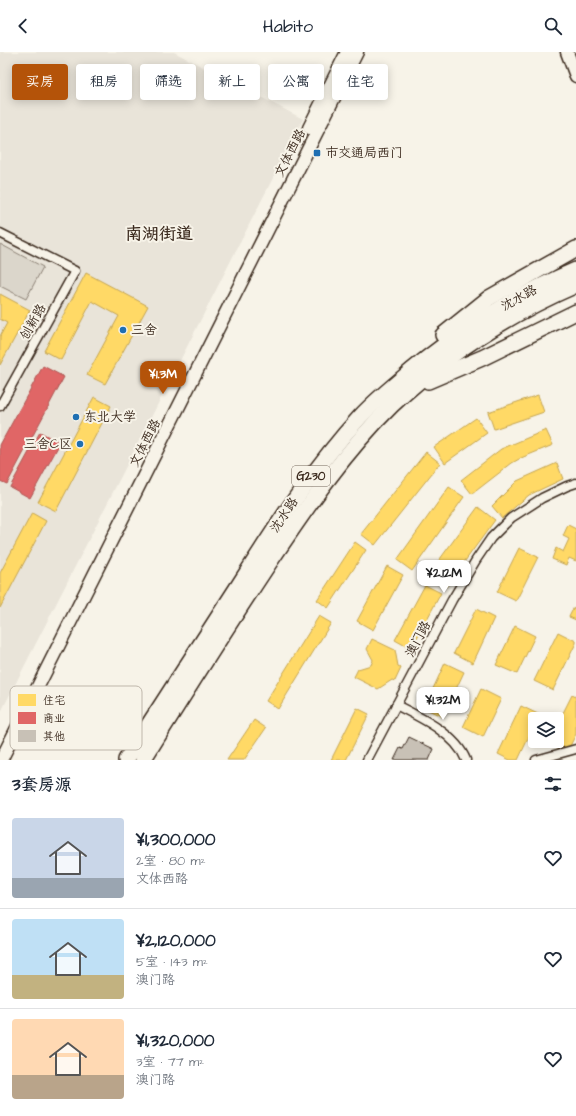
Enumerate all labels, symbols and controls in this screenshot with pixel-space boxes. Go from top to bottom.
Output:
text: Habito [263,14,313,39]
icon: back [12,15,34,37]
icon: search [542,15,564,37]
chip: 买房 [12,64,68,100]
chip: 租房 [76,64,132,100]
chip: 筛选 [140,64,196,100]
chip: 新上 [204,64,260,100]
chip: 公寓 [268,64,324,100]
chip: 住宅 [332,64,388,100]
street label: 文体西路 [270,126,310,180]
place label: 市交通局西门 [325,144,403,162]
marker: 市交通局西门 [312,148,322,158]
district label: 南湖街道 [125,222,193,246]
street label: 沈水路 [498,281,540,315]
street label: 创新路 [16,301,50,343]
place label: 三舍 [131,321,157,339]
marker: 三舍 [118,325,128,335]
pin: ¥1.3M [135,361,191,395]
text: ¥1.3M [149,365,177,383]
place label: 东北大学 [84,408,136,426]
marker: 东北大学 [71,412,81,422]
street label: 文体西路 [125,416,165,470]
place label: 三舍C区 [24,435,72,453]
marker: 三舍C区 [75,439,85,449]
road number: G230 [292,466,330,486]
street label: 沈水路 [266,494,302,536]
pin: ¥2.12M [411,560,477,594]
text: ¥2.12M [426,564,462,582]
street label: 澳门路 [401,618,435,660]
legend [10,686,142,750]
pin: ¥1.32M [410,687,476,721]
text: ¥1.32M [425,691,461,709]
text: 住宅 [43,693,65,708]
text: 商业 [43,711,65,726]
map controls [528,712,564,748]
button: layers [528,712,564,748]
text: 其他 [43,729,65,744]
text: 3套房源 [12,773,72,797]
icon: filters [542,773,564,795]
text: ¥1,300,000 [136,828,216,852]
icon: home [44,834,92,882]
icon: heart [542,847,564,869]
text: 2室 · 80 m² [136,852,206,870]
text: 文体西路 [136,870,188,888]
text: ¥2,120,000 [136,929,216,953]
icon: home [44,935,92,983]
icon: heart [542,948,564,970]
text: 5室 · 143 m² [136,953,208,971]
text: 澳门路 [136,971,175,989]
text: ¥1,320,000 [136,1029,215,1053]
icon: home [44,1035,92,1083]
icon: heart [542,1048,564,1070]
text: 3室 · 77 m² [136,1053,204,1071]
text: 澳门路 [136,1071,175,1089]

